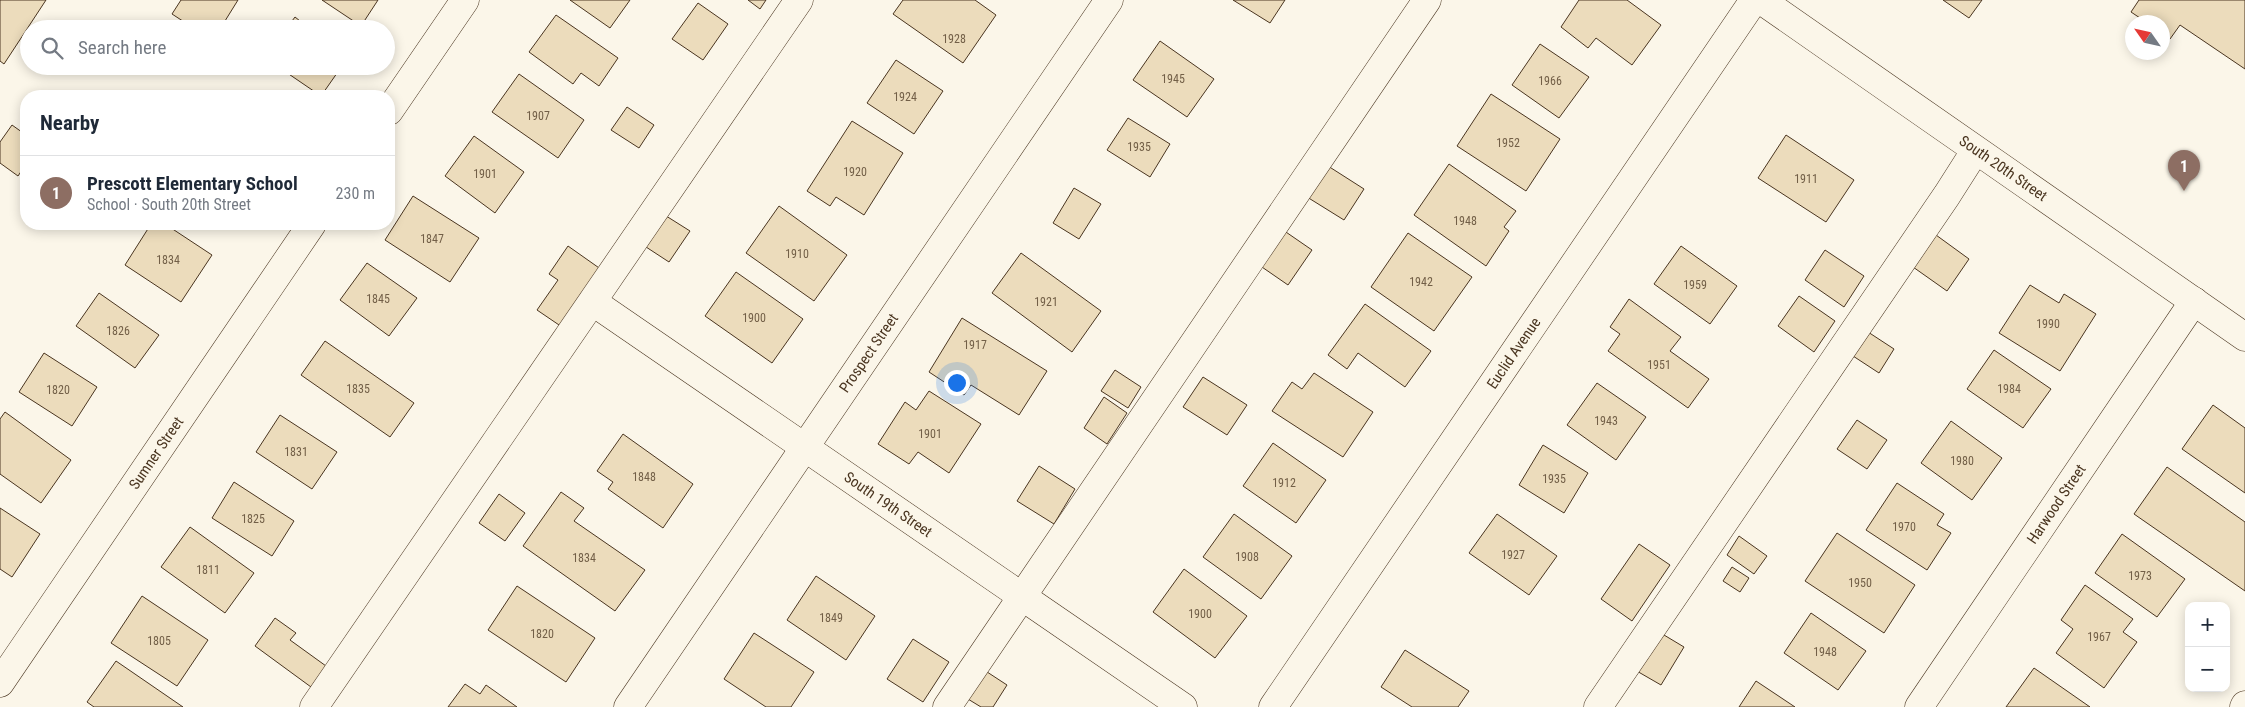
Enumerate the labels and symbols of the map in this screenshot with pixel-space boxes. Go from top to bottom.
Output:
north arrow [2125,15,2170,60]
house number: 1928 [942,32,966,46]
house number: 1945 [1161,72,1185,86]
house number: 1966 [1538,74,1562,88]
house number: 1924 [893,90,917,104]
house number: 1907 [526,109,550,123]
street label: South 20th Street [1956,132,2051,205]
house number: 1952 [1496,136,1520,150]
house number: 1935 [1127,140,1151,154]
pin: 1 [2168,150,2200,191]
house number: 1920 [843,165,867,179]
house number: 1901 [473,167,497,181]
house number: 1911 [1794,172,1818,186]
house number: 1948 [1453,214,1477,228]
house number: 1847 [420,232,444,246]
house number: 1910 [785,247,809,261]
house number: 1834 [156,253,180,267]
house number: 1942 [1409,275,1433,289]
house number: 1959 [1683,278,1707,292]
house number: 1845 [366,292,390,306]
house number: 1921 [1034,295,1058,309]
street label: Prospect Street [836,310,902,396]
house number: 1900 [742,311,766,325]
street label: Euclid Avenue [1483,314,1544,392]
house number: 1990 [2036,317,2060,331]
house number: 1826 [106,324,130,338]
house number: 1917 [963,338,987,352]
house number: 1951 [1647,358,1671,372]
your location [944,370,970,396]
house number: 1835 [346,382,370,396]
house number: 1984 [1997,382,2021,396]
house number: 1820 [46,383,70,397]
street label: Sumner Street [125,413,187,493]
house number: 1943 [1594,414,1618,428]
house number: 1901 [918,427,942,441]
house number: 1831 [284,445,308,459]
house number: 1980 [1950,454,1974,468]
street label: Harwood Street [2023,461,2090,547]
street label: South 19th Street [841,468,936,541]
house number: 1848 [632,470,656,484]
house number: 1935 [1542,472,1566,486]
house number: 1912 [1272,476,1296,490]
house number: 1825 [241,512,265,526]
house number: 1970 [1892,520,1916,534]
house number: 1927 [1501,548,1525,562]
house number: 1908 [1235,550,1259,564]
house number: 1834 [572,551,596,565]
house number: 1811 [196,563,220,577]
house number: 1973 [2128,569,2152,583]
house number: 1950 [1848,576,1872,590]
house number: 1900 [1188,607,1212,621]
house number: 1849 [819,611,843,625]
house number: 1820 [530,627,554,641]
house number: 1967 [2087,630,2111,644]
house number: 1805 [147,634,171,648]
house number: 1948 [1813,645,1837,659]

